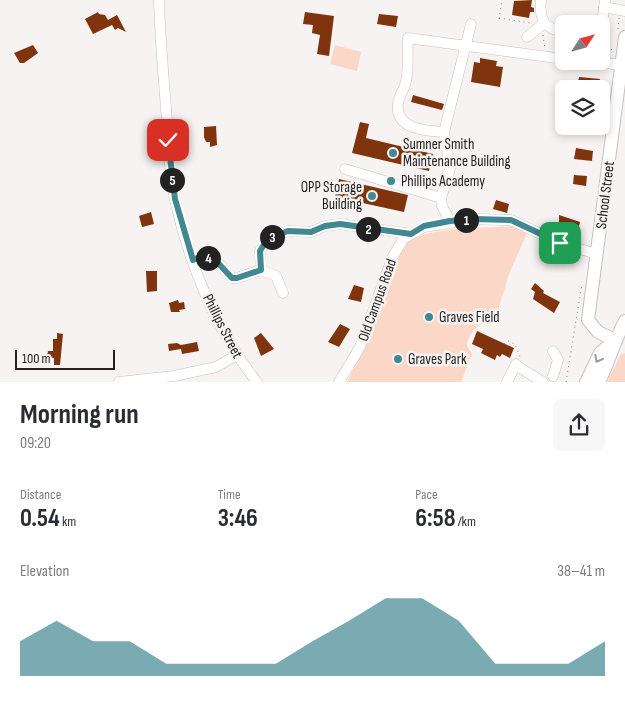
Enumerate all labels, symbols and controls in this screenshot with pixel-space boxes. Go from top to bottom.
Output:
north arrow [555,15,610,70]
map controls [555,15,610,135]
button: layers [555,80,610,135]
pin [147,119,189,161]
icon: check [154,126,182,154]
place label: Sumner Smith Maintenance Building [403,135,510,171]
marker: Sumner Smith Maintenance Building [387,147,399,159]
street label: School Street [592,160,619,230]
pin: 5 [160,168,184,192]
text: 5 [169,172,176,189]
place label: Phillips Academy [401,172,485,191]
marker: Phillips Academy [385,175,397,187]
place label: OPP Storage Building [301,178,362,214]
marker: OPP Storage Building [366,190,378,202]
pin: 1 [454,208,478,232]
text: 1 [464,212,469,229]
pin: 2 [356,216,380,242]
text: 2 [365,221,372,238]
pin [539,222,581,264]
pin: 3 [260,224,284,250]
text: 3 [269,229,276,246]
icon: arrive [546,229,574,257]
pin: 4 [196,246,220,270]
text: 4 [205,250,212,267]
street label: Old Campus Road [354,256,401,344]
street label: Phillips Street [198,291,247,362]
place label: Graves Field [439,308,500,327]
marker: Graves Field [423,311,435,323]
scale bar [15,347,115,370]
text: 100 m [22,350,51,367]
place label: Graves Park [408,350,467,369]
marker: Graves Park [392,353,404,365]
one-way arrow [594,353,604,362]
text: Morning run [20,398,139,431]
button: share [553,399,605,451]
text: 09:20 [20,434,51,453]
text: Distance [20,486,61,503]
text: Time [218,486,241,503]
text: Pace [415,486,438,503]
text: 0.54 [20,503,60,534]
text: 3:46 [218,503,258,534]
text: 6:58 [415,503,455,534]
text: km [60,513,76,530]
text: /km [455,513,476,530]
text: Elevation [20,562,69,581]
text: 38–41 m [557,562,605,581]

